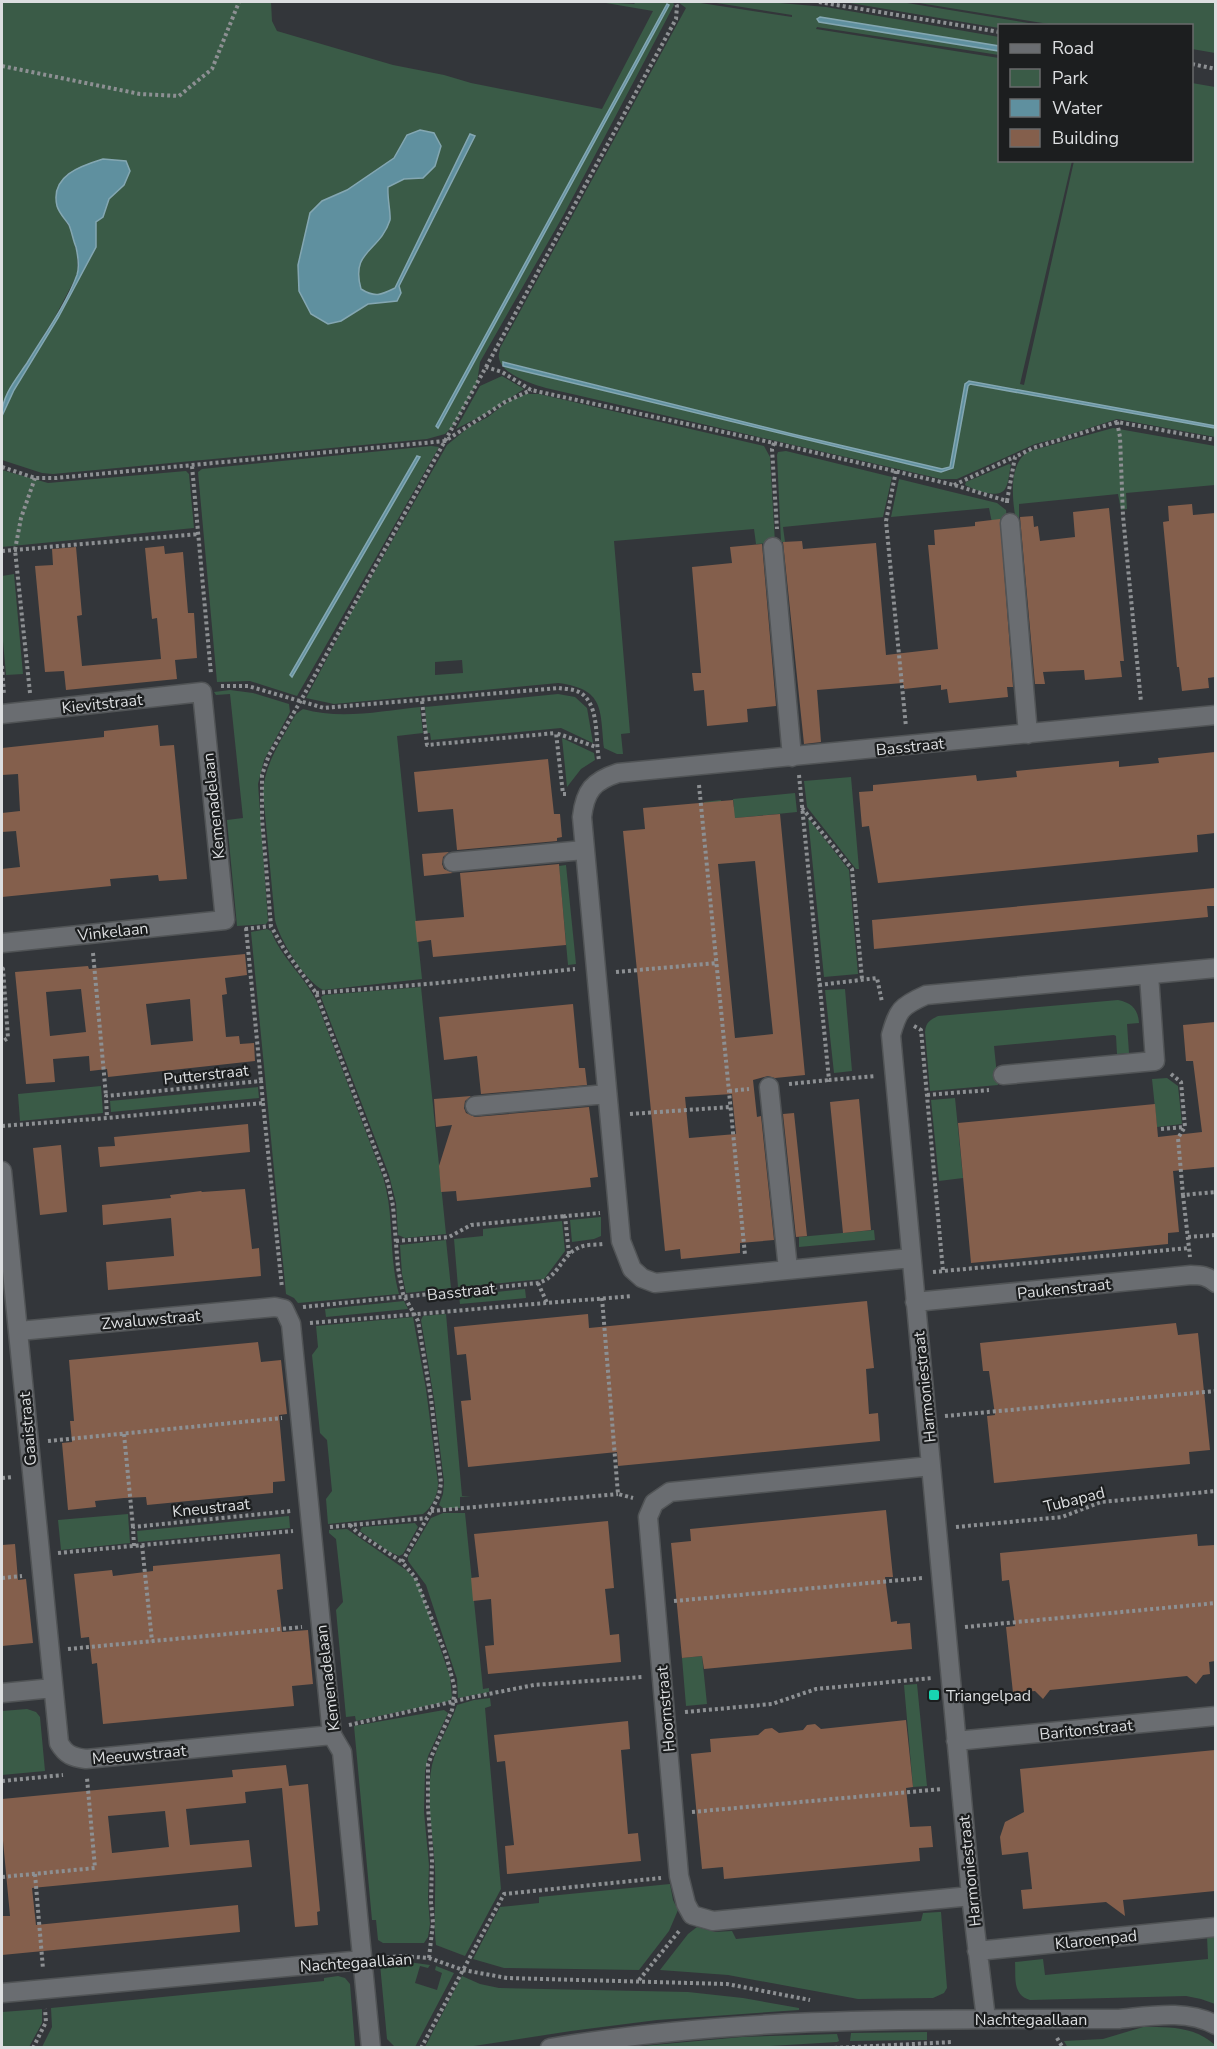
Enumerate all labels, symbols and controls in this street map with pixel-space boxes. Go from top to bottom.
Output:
legend [998,24,1193,162]
text: Road [1052,36,1094,60]
text: Park [1052,66,1089,90]
text: Water [1052,96,1103,120]
text: Building [1052,126,1119,150]
street label: Kievitstraat [61,689,144,719]
street label: Basstraat [875,732,946,762]
street label: Kemenadelaan [197,752,231,860]
street label: Vinkelaan [76,917,150,947]
street label: Putterstraat [162,1060,250,1090]
street label: Paukenstraat [1016,1273,1112,1305]
street label: Basstraat [426,1277,497,1307]
street label: Zwaluwstraat [101,1305,202,1335]
street label: Harmoniestraat [908,1330,942,1444]
street label: Gaaistraat [14,1391,42,1467]
street label: Tubapad [1041,1482,1107,1518]
street label: Kneustraat [171,1493,251,1523]
street label: Kemenadelaan [311,1624,345,1732]
street label: Hoornstraat [651,1665,681,1753]
place label: Triangelpad [946,1685,1031,1707]
marker: Triangelpad [927,1688,941,1702]
street label: Baritonstraat [1038,1714,1134,1746]
street label: Meeuwstraat [91,1740,187,1770]
street label: Harmoniestraat [953,1814,987,1928]
street label: Klaroenpad [1054,1925,1138,1955]
street label: Nachtegaallaan [299,1948,413,1978]
street label: Nachtegaallaan [975,2009,1087,2031]

